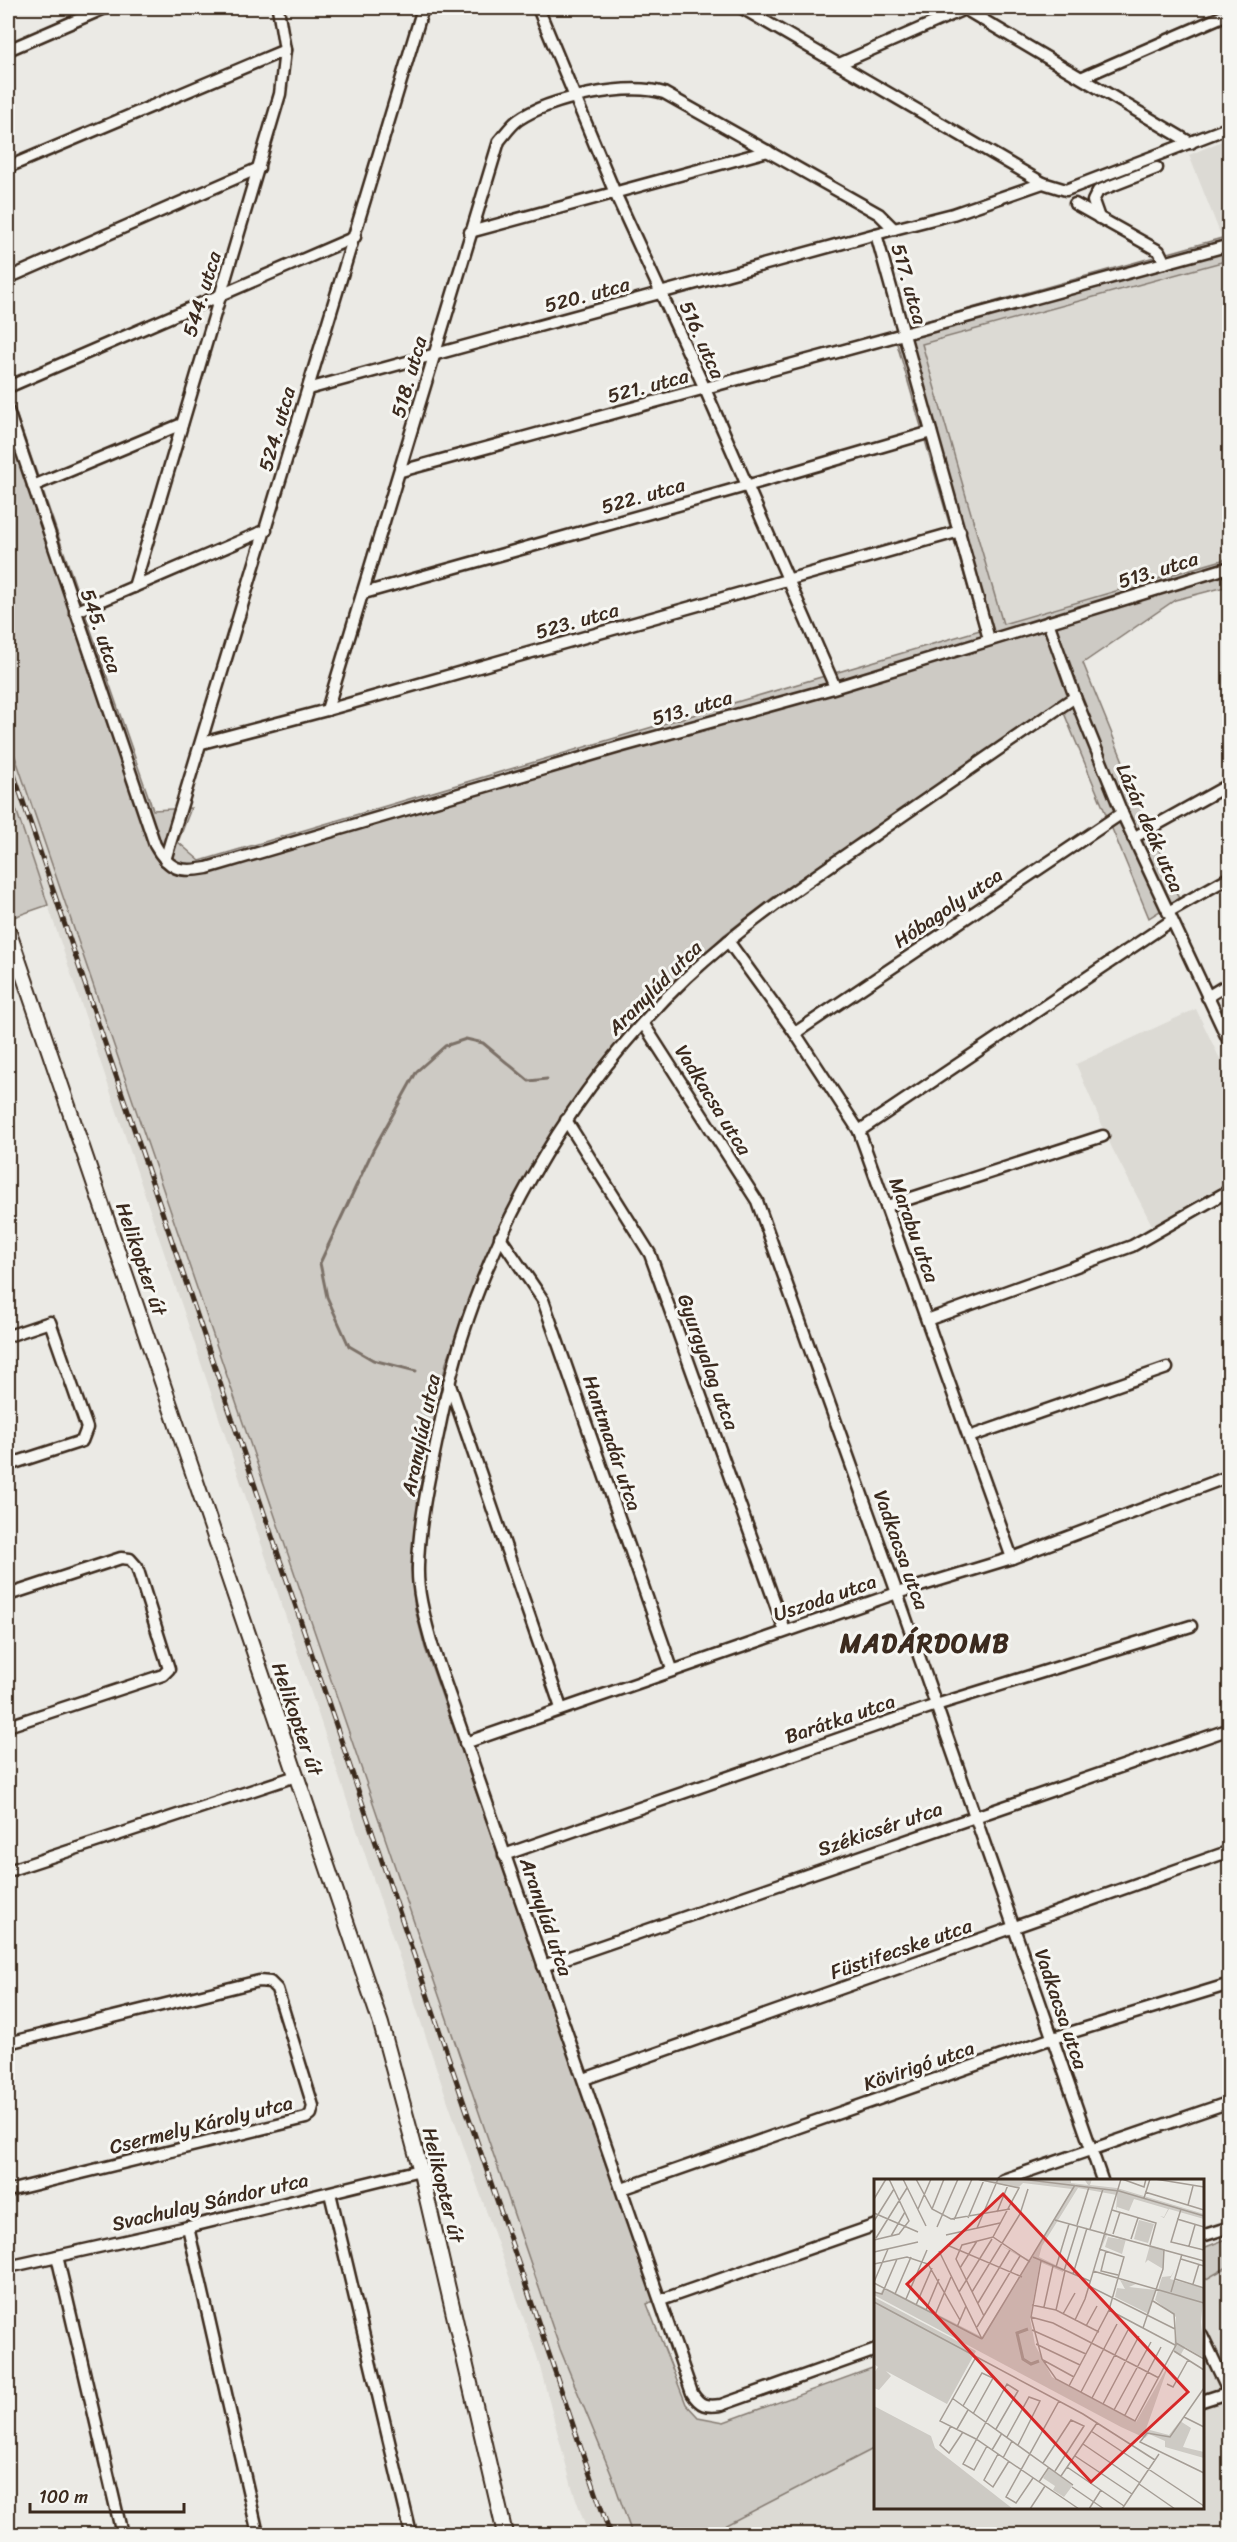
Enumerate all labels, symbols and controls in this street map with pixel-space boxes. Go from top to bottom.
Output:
street label: 517. utca [881,239,938,330]
street label: 544. utca [172,246,232,341]
street label: 520. utca [540,267,635,323]
street label: 516. utca [669,295,735,386]
street label: 518. utca [381,331,438,422]
street label: 521. utca [603,358,694,414]
street label: 524. utca [248,381,306,476]
street label: 522. utca [597,467,690,525]
street label: 513. utca [1113,541,1203,599]
street label: 545. utca [70,584,132,679]
street label: 523. utca [531,592,624,650]
street label: 513. utca [648,680,737,736]
street label: Lázár deák utca [1106,758,1194,898]
street label: Hóbagoly utca [886,858,1010,958]
street label: Aranylúd utca [598,931,712,1045]
street label: Vadkacsa utca [665,1037,762,1163]
street label: Marabu utca [879,1172,950,1289]
street label: Helikopter út [105,1198,177,1321]
street label: Gyurgyalag utca [667,1289,749,1436]
street label: Aranylúd utca [391,1370,451,1500]
street label: Hantmadár utca [572,1370,652,1516]
street label: Vadkacsa utca [863,1485,939,1616]
street label: Uszoda utca [769,1564,881,1632]
district label: MADÁRDOMB [839,1620,1010,1666]
street label: Helikopter út [261,1658,333,1781]
street label: Barátka utca [780,1684,900,1754]
street label: Székicsér utca [813,1791,947,1867]
street label: Aranylúd utca [509,1852,583,1982]
street label: Füstifecske utca [825,1908,978,1990]
street label: Vadkacsa utca [1024,1944,1098,2075]
street label: Kövirigó utca [859,2031,979,2101]
street label: Csermely Károly utca [106,2085,296,2165]
street label: Helikopter út [412,2124,474,2247]
street label: Svachulay Sándor utca [108,2162,312,2242]
inset map [874,2179,1204,2509]
scale bar [30,2476,184,2514]
text: 100 m [39,2481,88,2513]

